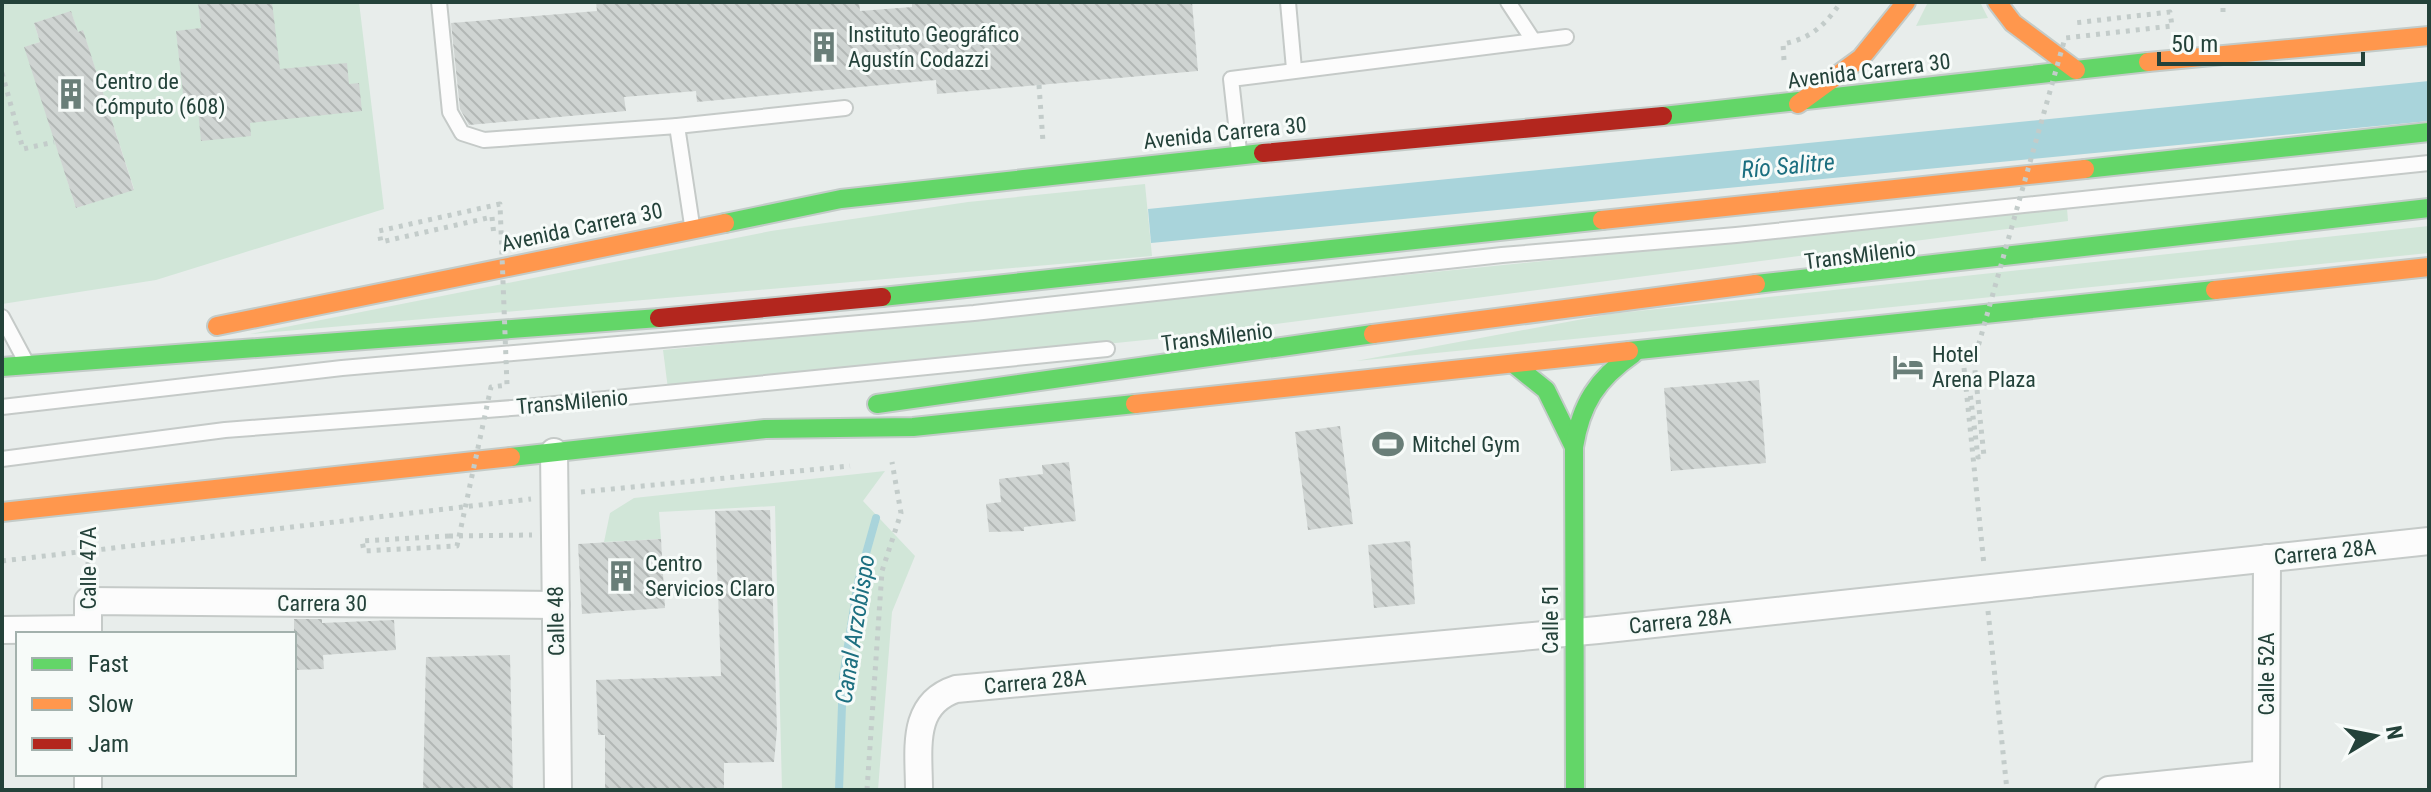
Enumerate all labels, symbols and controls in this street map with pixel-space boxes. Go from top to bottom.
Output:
scale bar [2159,16,2363,66]
place label: Instituto Geográfico Agustín Codazzi [848,22,1019,72]
building icon: Instituto Geográfico Agustín Codazzi [807,30,841,64]
text: 50 m [2171,30,2218,58]
street label: Avenida Carrera 30 [1786,49,1952,93]
place label: Centro de Cómputo (608) [95,69,225,120]
building icon: Centro de Cómputo (608) [54,77,88,111]
street label: Avenida Carrera 30 [1142,112,1308,154]
water label: Río Salitre [1740,148,1836,184]
street label: Avenida Carrera 30 [499,198,665,256]
street label: TransMilenio [1803,236,1917,274]
street label: TransMilenio [1160,318,1274,356]
place label: Hotel Arena Plaza [1932,342,2036,392]
hotel icon: Hotel Arena Plaza [1891,350,1925,384]
street label: TransMilenio [515,385,629,419]
sports icon: Mitchel Gym [1371,427,1405,461]
place label: Mitchel Gym [1412,432,1520,457]
street label: Calle 47A [76,526,101,609]
street label: Carrera 28A [2273,534,2378,570]
place label: Centro Servicios Claro [645,551,775,601]
water label: Canal Arzobispo [829,553,881,705]
building icon: Centro Servicios Claro [604,559,638,593]
street label: Calle 51 [1538,584,1563,654]
street label: Calle 48 [543,586,569,656]
street label: Carrera 30 [277,591,367,616]
street label: Carrera 28A [1628,603,1733,639]
legend [16,632,296,776]
street label: Calle 52A [2254,632,2279,715]
text: Fast [88,650,129,678]
street label: Carrera 28A [983,665,1088,699]
text: Slow [88,690,134,718]
north arrow [2335,696,2415,776]
text: N [2381,724,2408,741]
text: Jam [88,730,129,758]

